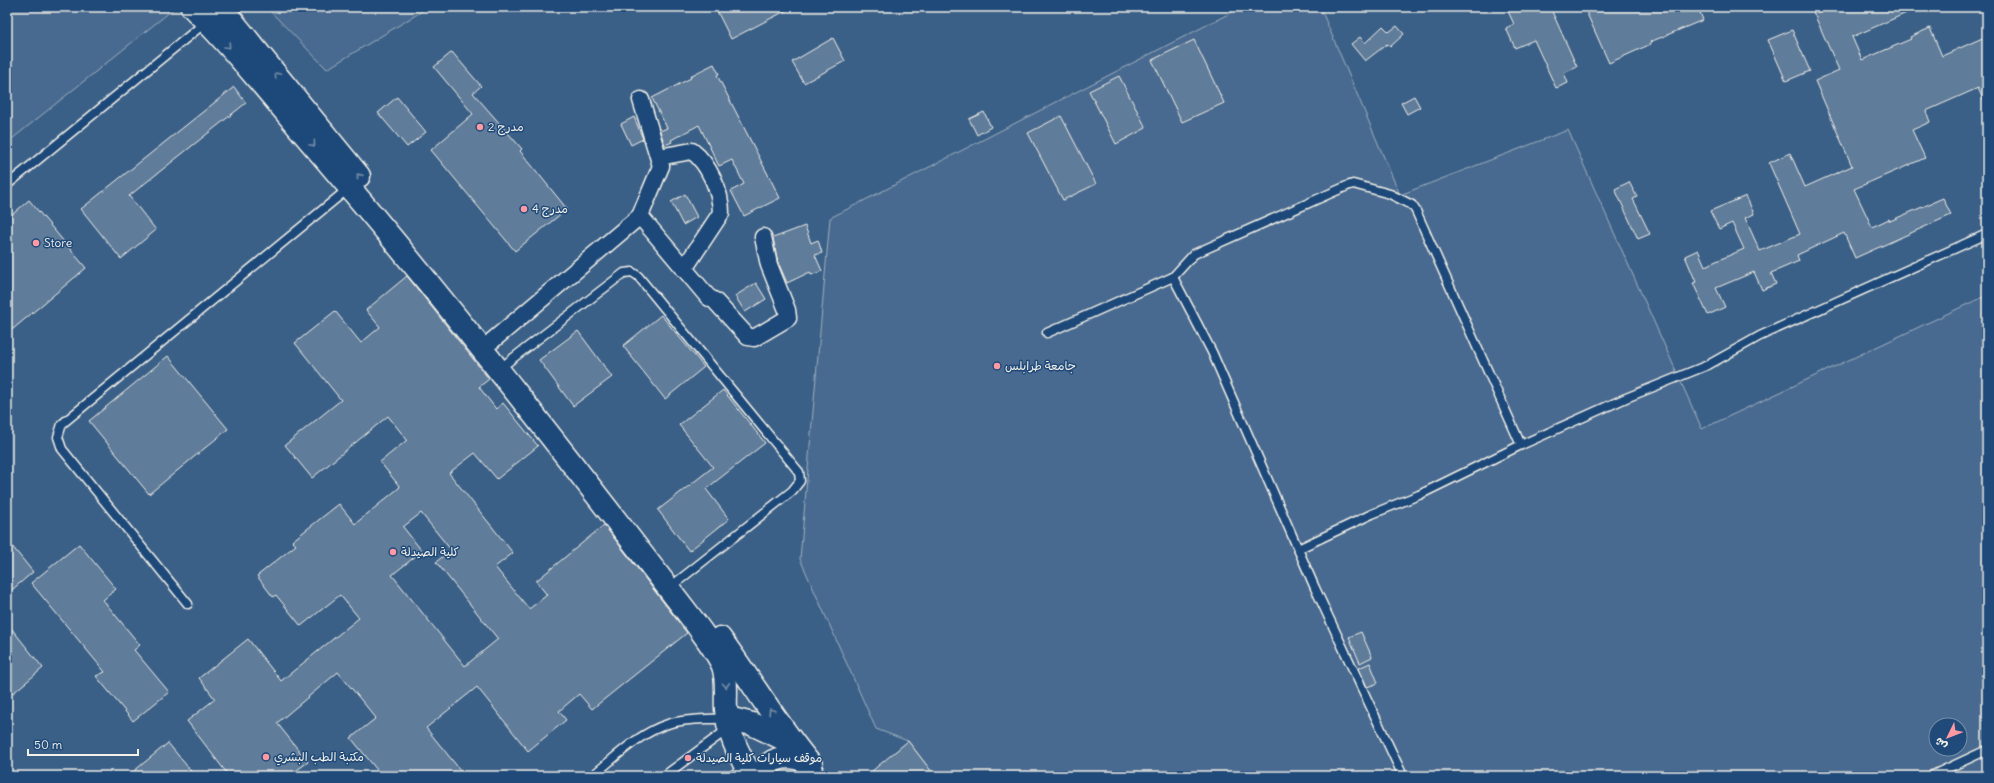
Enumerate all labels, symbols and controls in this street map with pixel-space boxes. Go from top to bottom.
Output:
one-way arrow [223,41,231,49]
one-way arrow [274,72,281,80]
place label: مدرج 2 [488,119,524,136]
marker: مدرج 2 [475,122,485,132]
one-way arrow [308,140,315,147]
one-way arrow [357,173,364,180]
place label: مدرج 4 [532,201,568,218]
marker: مدرج 4 [519,204,529,214]
place label: Store [44,235,72,250]
marker: Store [31,238,41,248]
place label: جامعة طرابلس [1005,358,1076,374]
marker: جامعة طرابلس [992,361,1002,371]
place label: كلية الصيدلة [401,544,459,559]
marker: كلية الصيدلة [388,547,398,557]
one-way arrow [722,682,731,688]
one-way arrow [769,708,776,715]
north arrow [1928,717,1968,757]
scale bar [28,731,138,757]
text: ش [1931,735,1950,753]
text: 50 m [34,737,63,752]
place label: مكتبة الطب البشري [274,749,364,766]
place label: موقف سيارات كلية الصيدلة [696,750,822,765]
marker: مكتبة الطب البشري [261,752,271,762]
marker: موقف سيارات كلية الصيدلة [683,753,693,763]

